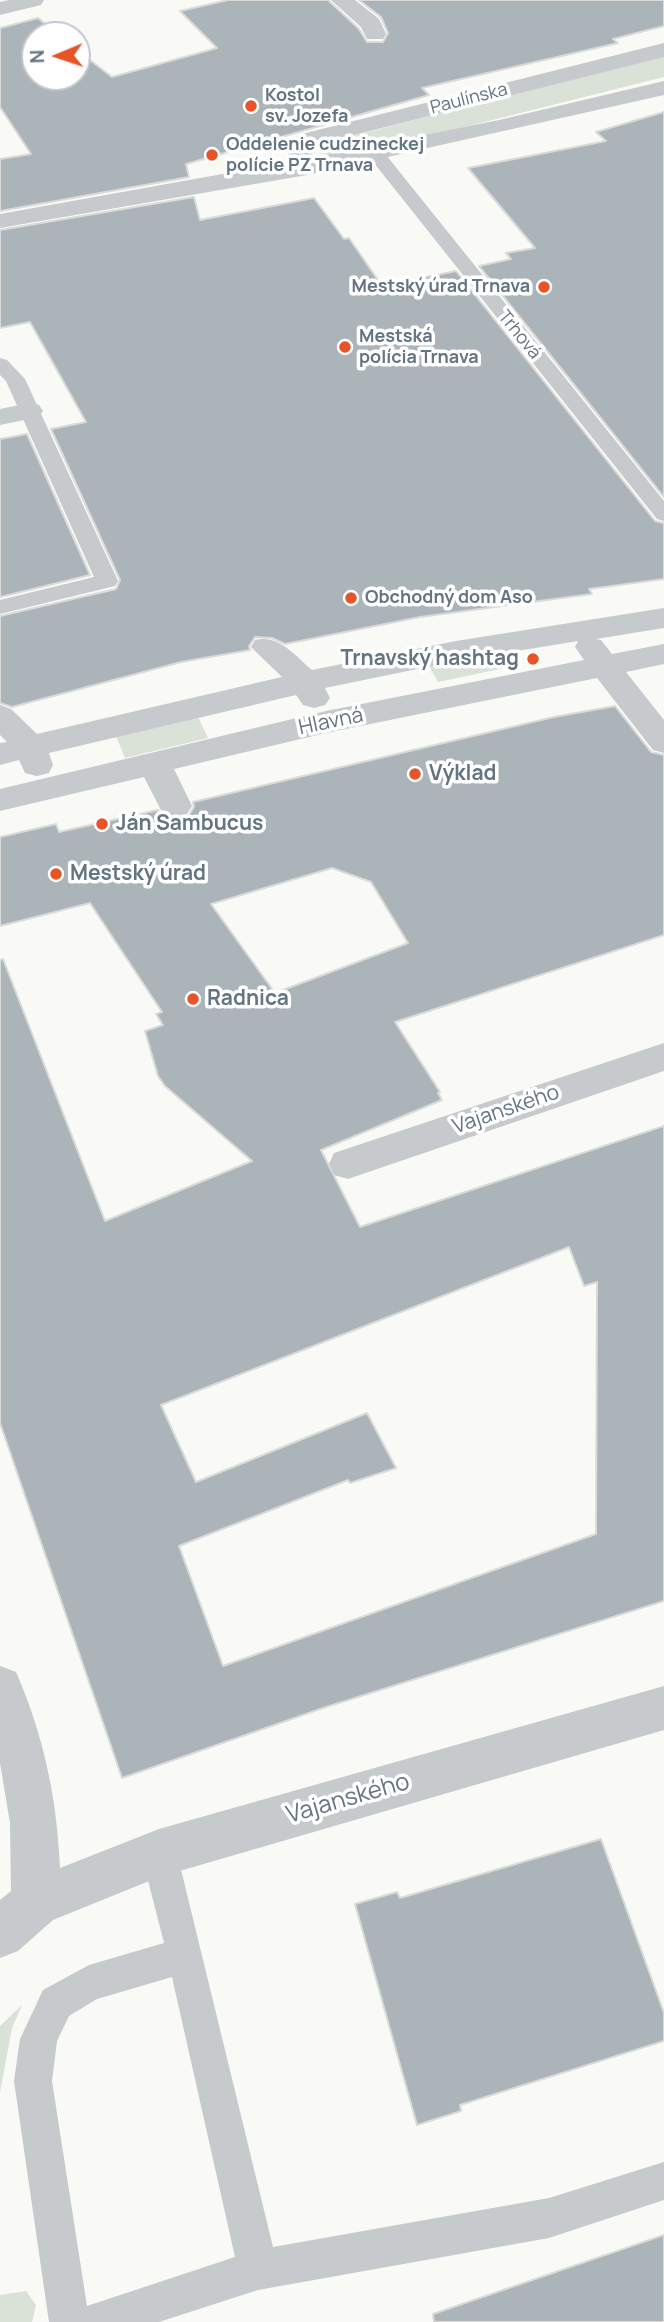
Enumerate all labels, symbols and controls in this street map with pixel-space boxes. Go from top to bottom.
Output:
north arrow [21,21,91,91]
text: N [24,49,50,64]
street label: Paulínska [428,79,510,119]
place label: Kostol sv. Jozefa [265,85,348,128]
marker: Kostol sv. Jozefa [243,98,259,114]
place label: Oddelenie cudzineckej polície PZ Trnava [226,134,424,176]
marker: Oddelenie cudzineckej polície PZ Trnava [204,147,220,163]
place label: Mestský úrad Trnava [352,276,530,298]
marker: Mestský úrad Trnava [536,279,552,295]
street label: Trhová [493,306,545,364]
place label: Mestská polícia Trnava [359,326,479,368]
marker: Mestská polícia Trnava [337,339,353,355]
place label: Obchodný dom Aso [365,587,533,609]
marker: Obchodný dom Aso [343,590,359,606]
place label: Trnavský hashtag [340,646,519,672]
marker: Trnavský hashtag [525,651,541,667]
street label: Hlavná [296,703,366,741]
place label: Výklad [429,761,496,787]
marker: Výklad [407,766,423,782]
place label: Ján Sambucus [116,811,263,837]
marker: Ján Sambucus [94,816,110,832]
place label: Mestský úrad [70,861,206,887]
marker: Mestský úrad [48,866,64,882]
place label: Radnica [207,986,289,1012]
marker: Radnica [185,991,201,1007]
street label: Vajanského [449,1080,563,1140]
street label: Vajanského [283,1768,413,1830]

